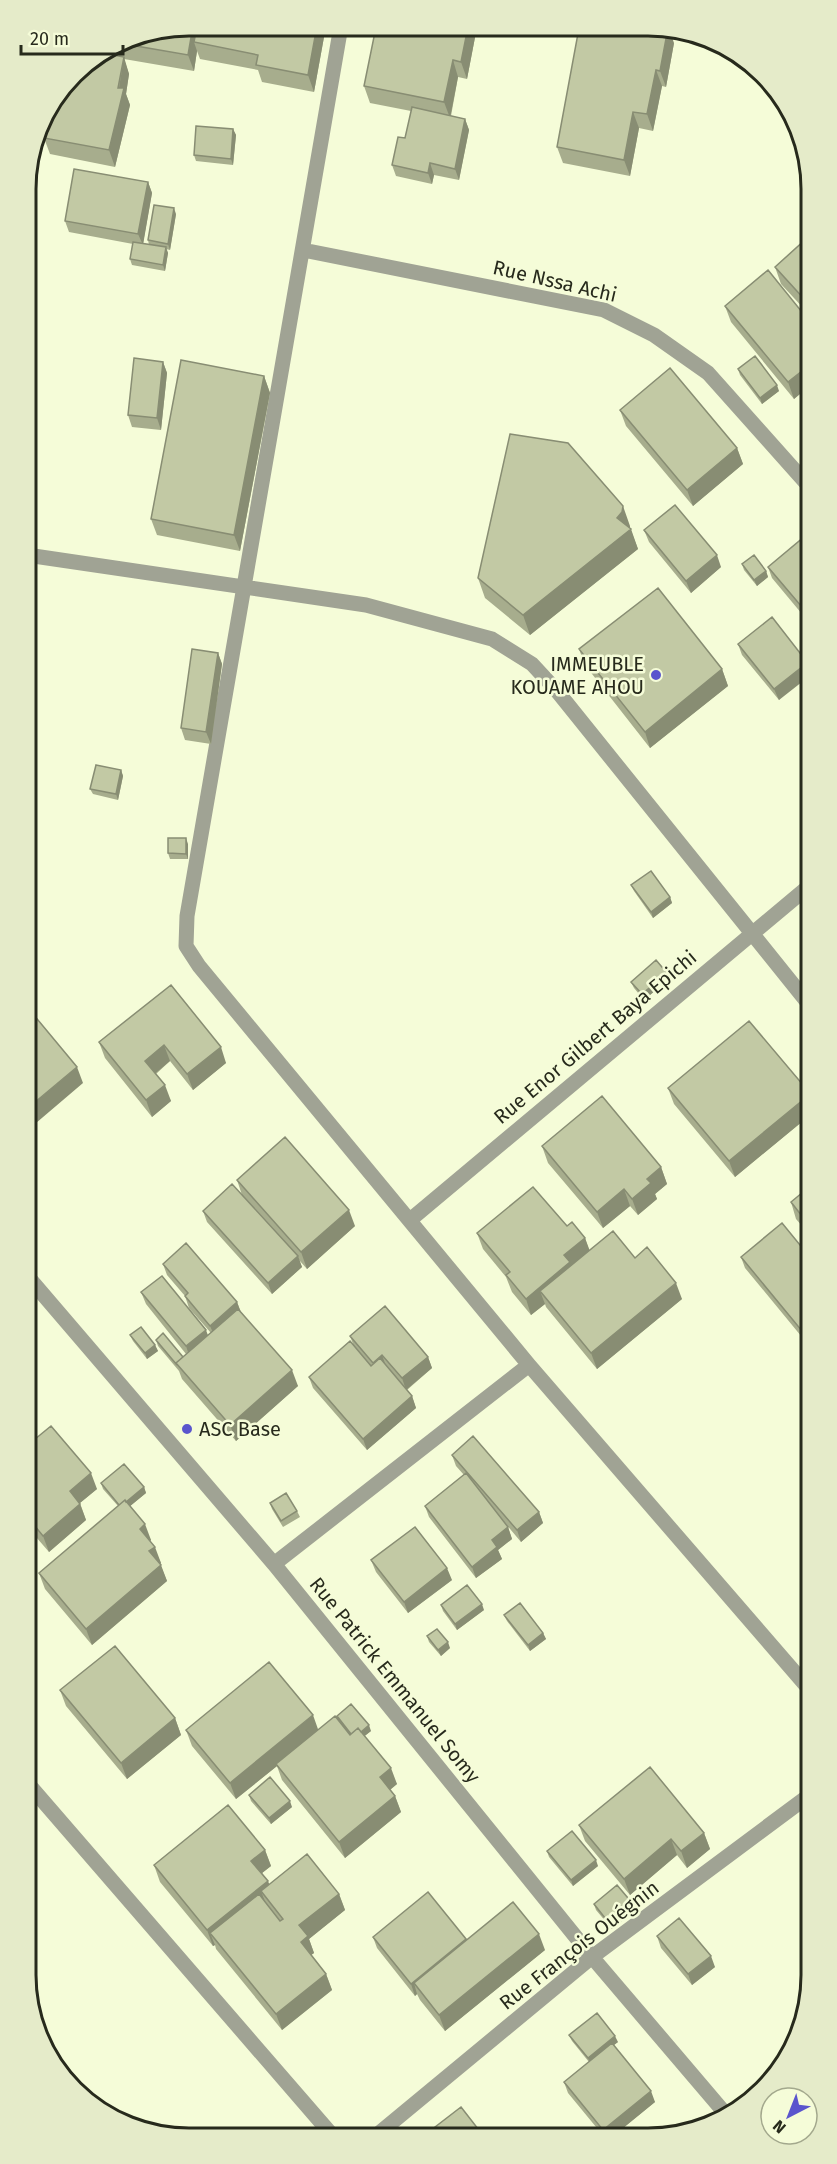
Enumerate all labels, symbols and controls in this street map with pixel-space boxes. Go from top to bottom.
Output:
scale bar [21,18,123,56]
text: 20 m [30,28,69,50]
street label: Rue Nssa Achi [491,255,619,307]
place label: IMMEUBLE KOUAME AHOU [510,652,644,699]
marker: IMMEUBLE KOUAME AHOU [649,668,663,682]
street label: Rue Enor Gilbert Baya Epichi [489,945,701,1129]
place label: ASC Base [199,1417,281,1441]
marker: ASC Base [180,1422,194,1436]
street label: Rue Patrick Emmanuel Somy [305,1572,485,1788]
street label: Rue François Ouégnin [495,1875,664,2015]
north arrow [759,2086,819,2146]
text: N [769,2116,790,2137]

